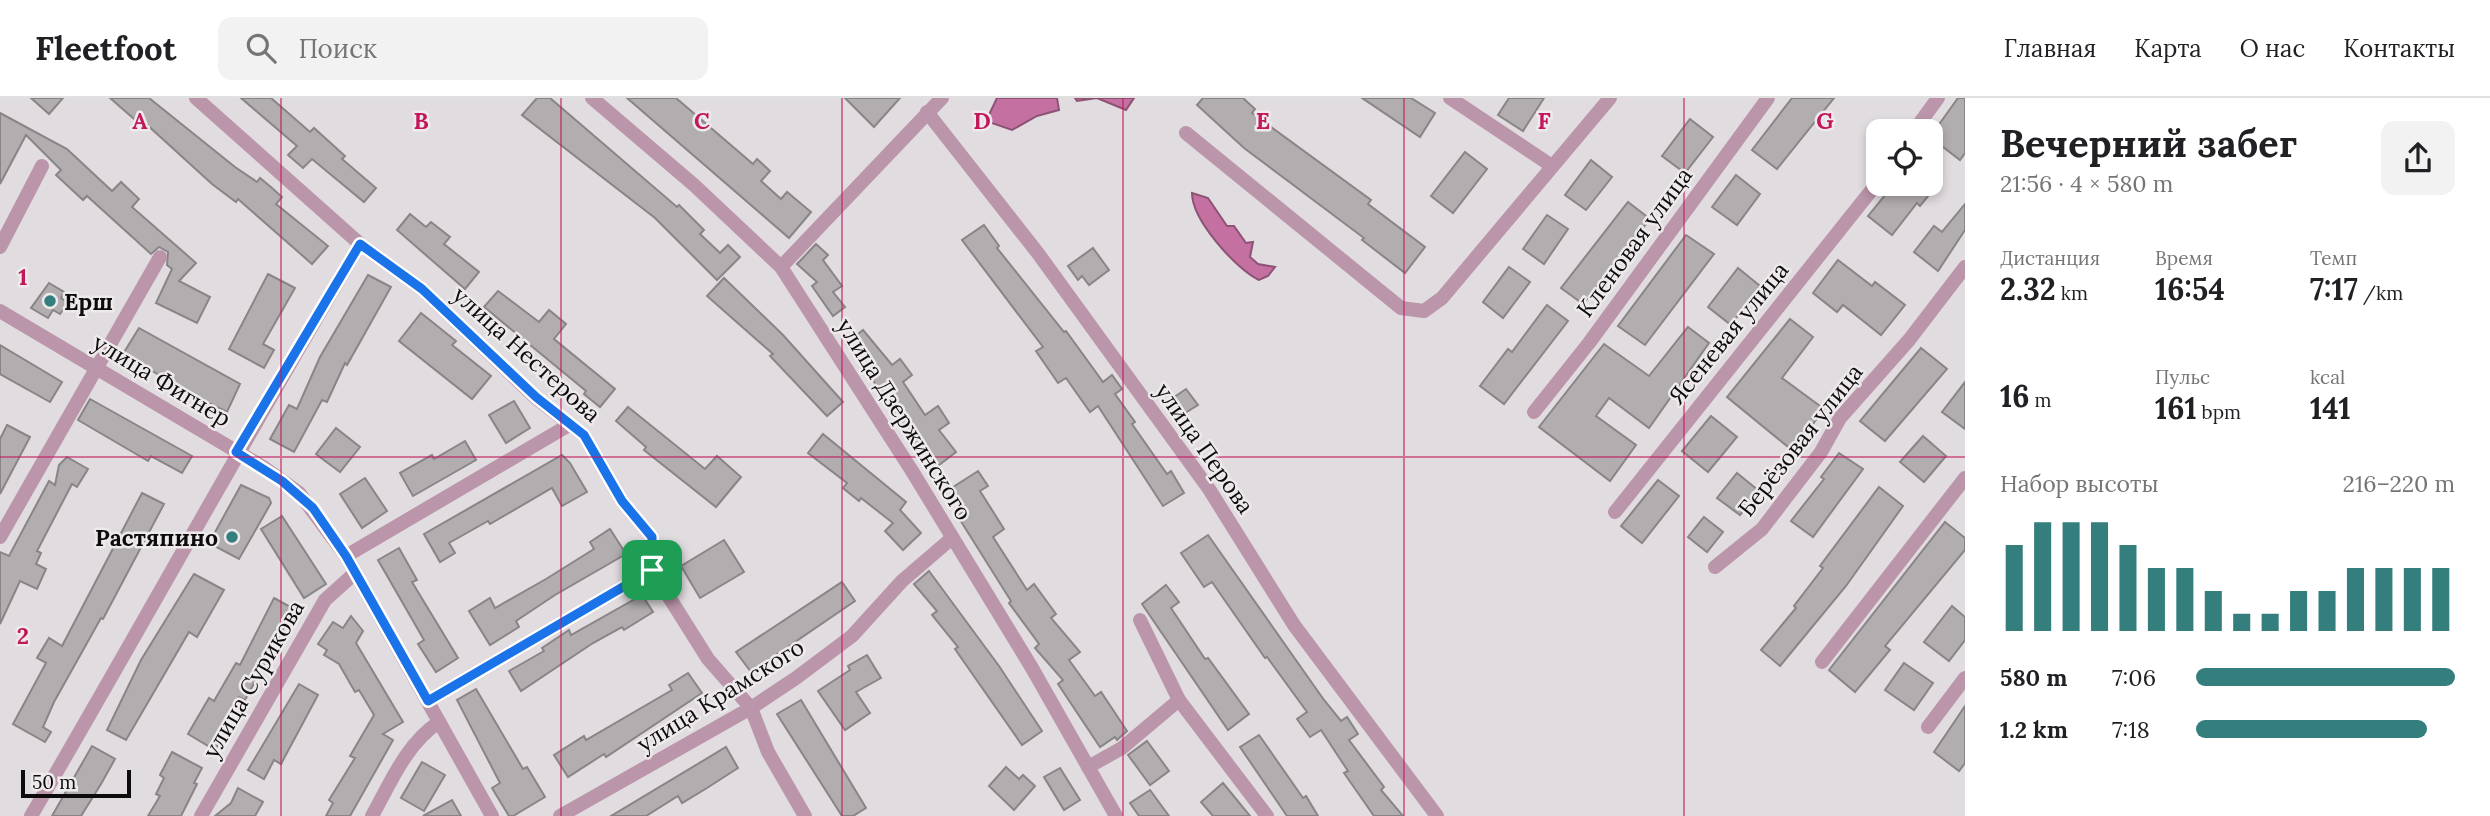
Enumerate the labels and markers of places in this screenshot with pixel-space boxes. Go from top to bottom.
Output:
place label: Ерш [64,287,113,316]
marker: Ерш [42,293,58,309]
place label: Растяпино [95,523,218,552]
marker: Растяпино [224,529,240,545]
pin [622,540,682,600]

